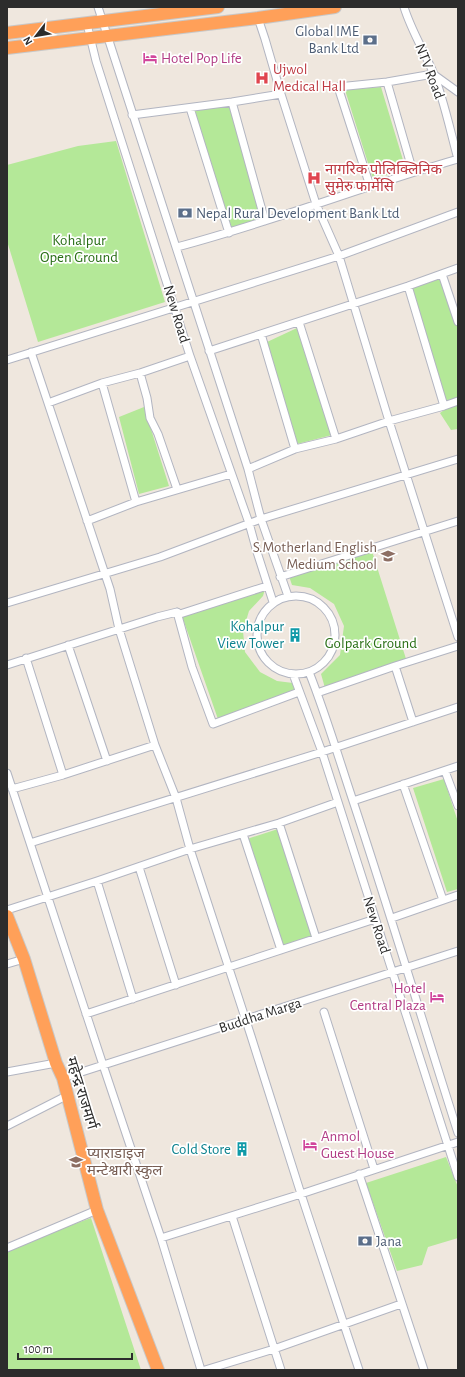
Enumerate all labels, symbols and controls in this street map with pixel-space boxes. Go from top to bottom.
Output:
north arrow [16,16,56,56]
place label: Global IME Bank Ltd [295,24,359,56]
bank icon: Global IME Bank Ltd [362,32,378,48]
text: N [21,35,35,47]
street label: NTV Road [412,41,447,101]
hotel icon: Hotel Pop Life [142,50,158,66]
place label: Hotel Pop Life [161,51,242,66]
place label: Ujwol Medical Hall [273,62,346,94]
hospital icon: Ujwol Medical Hall [254,70,270,86]
place label: नागरिक पोलिक्लिनिक सुमेरु फार्मेसि [325,161,443,196]
hospital icon: नागरिक पोलिक्लिनिक सुमेरु फार्मेसि [306,170,322,186]
bank icon: Nepal Rural Development Bank Ltd [177,205,193,221]
place label: Nepal Rural Development Bank Ltd [196,206,400,221]
park label: Kohalpur Open Ground [40,233,118,265]
street label: New Road [161,284,192,345]
place label: S.Motherland English Medium School [253,540,377,572]
school or university icon: S.Motherland English Medium School [380,548,396,564]
place label: Kohalpur View Tower [217,619,284,651]
building icon: Kohalpur View Tower [287,627,303,643]
park label: Golpark Ground [325,636,417,651]
street label: New Road [360,895,393,956]
place label: Hotel Central Plaza [350,981,426,1013]
hotel icon: Hotel Central Plaza [429,989,445,1005]
street label: Buddha Marga [217,995,303,1036]
street label: महेन्द्र राजमार्ग [63,1055,102,1132]
place label: Anmol Guest House [321,1129,395,1161]
hotel icon: Anmol Guest House [302,1137,318,1153]
building icon: Cold Store [234,1141,250,1157]
place label: Cold Store [172,1142,231,1157]
place label: प्याराडाइज मन्टेश्वारी स्कुल [87,1146,163,1180]
school or university icon: प्याराडाइज मन्टेश्वारी स्कुल [68,1154,84,1170]
bank icon: Jana [357,1233,373,1249]
place label: Jana [376,1234,402,1249]
scale bar [18,1335,132,1361]
text: 100 m [24,1343,52,1355]

